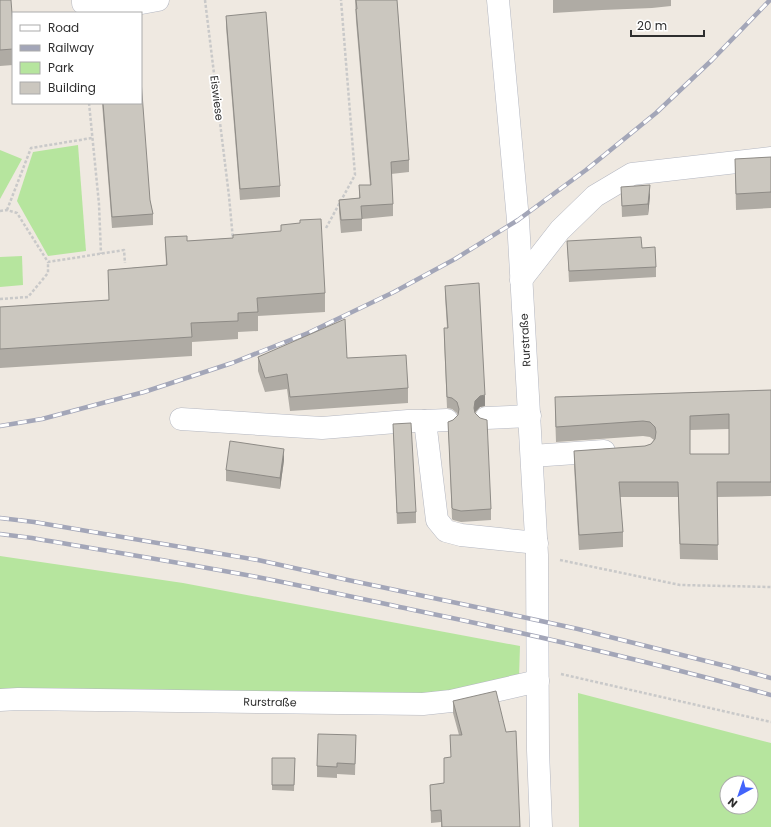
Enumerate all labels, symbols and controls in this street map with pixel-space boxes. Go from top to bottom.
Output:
legend [12,12,142,104]
scale bar [631,12,704,38]
text: 20 m [637,17,667,34]
text: Road [48,19,79,36]
text: Railway [48,39,94,56]
text: Park [48,59,75,76]
street label: Eiswiese [206,75,228,122]
text: Building [48,79,96,96]
street label: Rurstraße [516,313,534,367]
street label: Rurstraße [243,694,297,710]
north arrow [719,775,759,815]
text: N [724,794,741,811]

